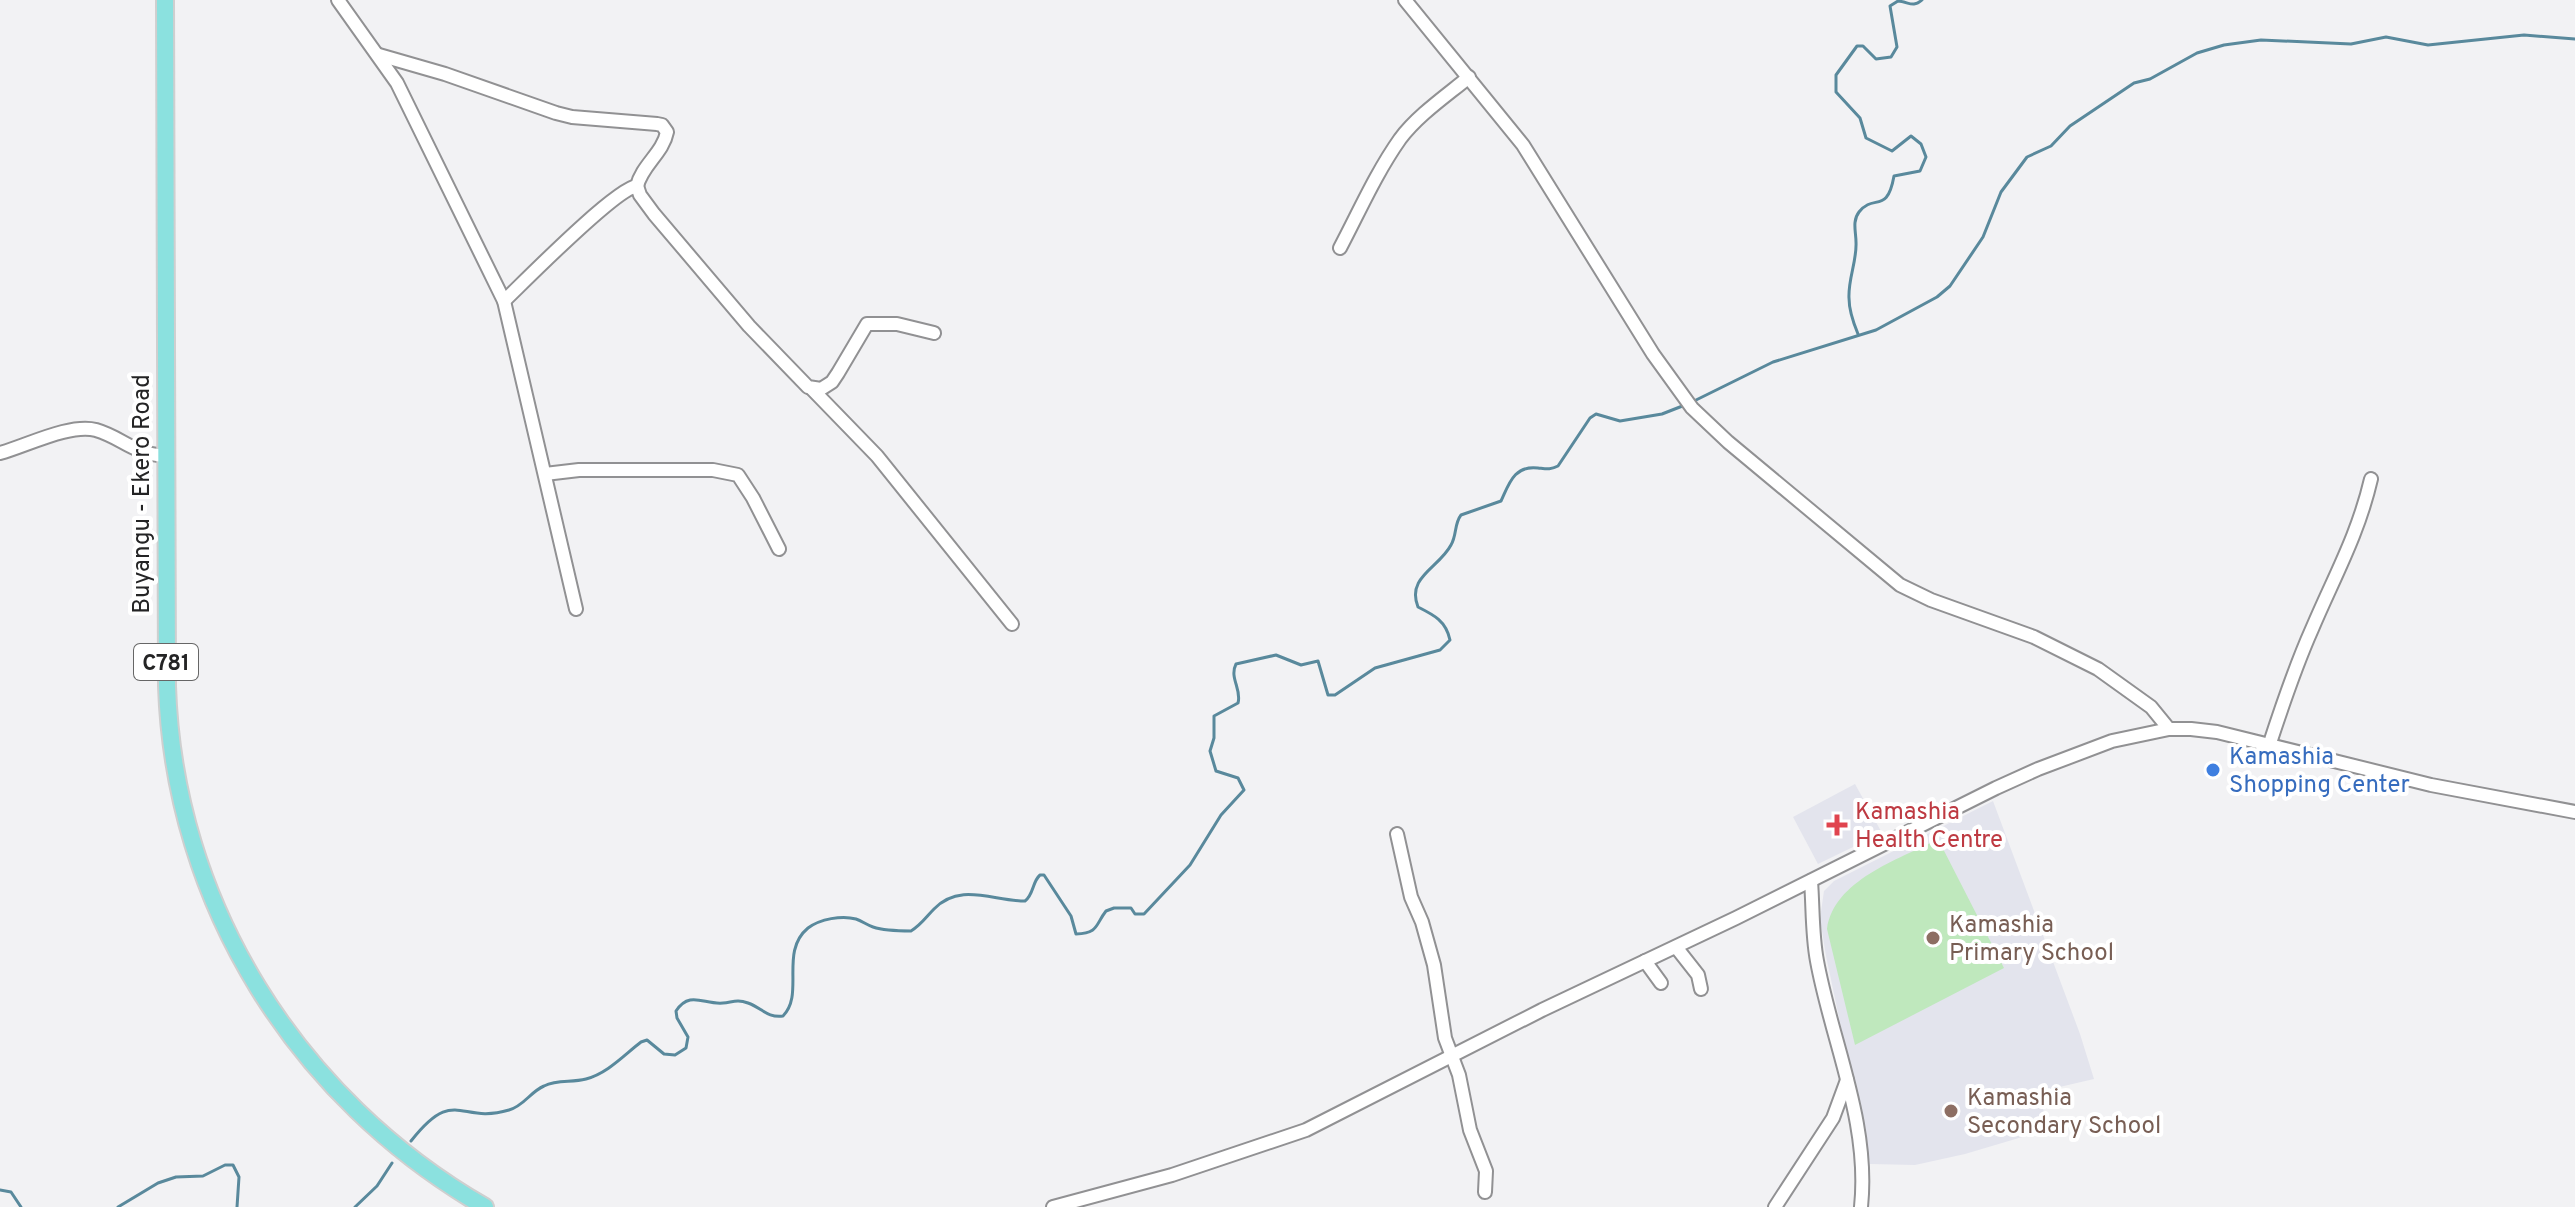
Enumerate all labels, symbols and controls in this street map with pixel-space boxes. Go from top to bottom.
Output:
street label: Buyangu - Ekero Road [128,374,158,614]
road number: C781 [134,644,198,680]
place label: Kamashia Shopping Center [2229,743,2410,801]
marker: Kamashia Shopping Center [2204,761,2222,779]
place label: Kamashia Health Centre [1855,798,2003,856]
marker: Kamashia Health Centre [1826,814,1848,836]
place label: Kamashia Primary School [1949,911,2114,969]
marker: Kamashia Primary School [1924,929,1942,947]
place label: Kamashia Secondary School [1967,1084,2161,1142]
marker: Kamashia Secondary School [1942,1102,1960,1120]

